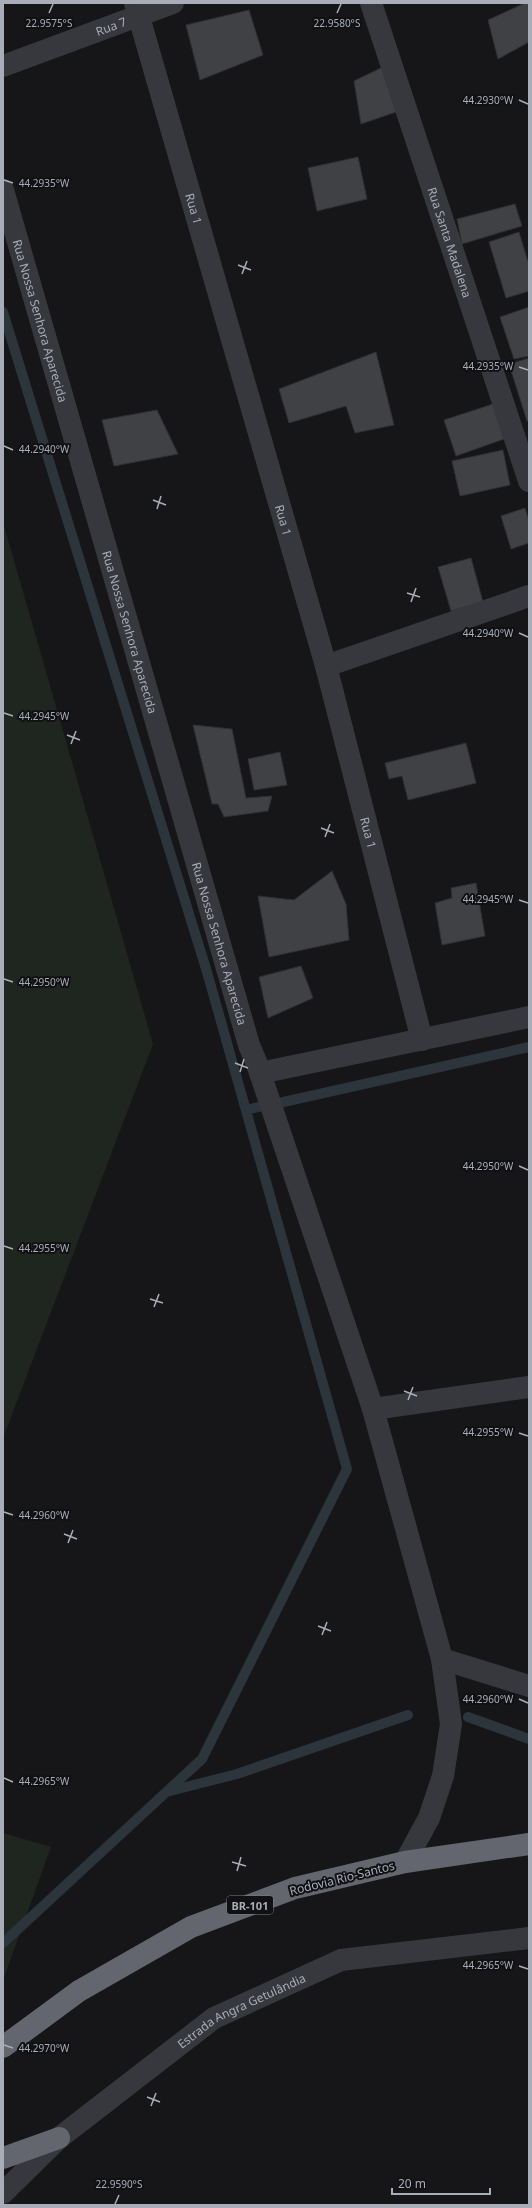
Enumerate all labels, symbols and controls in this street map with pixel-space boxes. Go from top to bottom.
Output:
street label: Rua 7 [93,13,129,40]
text: 22.9575°S [26,16,73,30]
text: 22.9580°S [314,16,361,30]
text: 44.2930°W [463,93,514,107]
text: 44.2935°W [19,176,70,190]
street label: Rua Santa Madalena [424,185,476,300]
street label: Rua 1 [182,191,207,226]
street label: Rua Nossa Senhora Aparecida [9,237,72,404]
text: 44.2935°W [463,359,514,373]
text: 44.2940°W [19,442,70,456]
street label: Rua 1 [271,502,296,538]
street label: Rua Nossa Senhora Aparecida [99,549,162,716]
text: 44.2940°W [463,626,514,640]
text: 44.2945°W [19,709,70,723]
street label: Rua 1 [357,815,381,850]
street label: Rua Nossa Senhora Aparecida [188,860,251,1027]
text: 44.2945°W [463,892,514,906]
text: 44.2950°W [19,975,70,989]
text: 44.2950°W [463,1159,514,1173]
text: 44.2955°W [19,1241,70,1255]
text: 44.2955°W [463,1425,514,1439]
text: 44.2960°W [19,1508,70,1522]
text: 44.2960°W [463,1692,514,1706]
text: 44.2965°W [19,1774,70,1788]
street label: Rodovia Rio-Santos [288,1857,397,1899]
road number: BR-101 [227,1896,273,1914]
text: 44.2965°W [463,1958,514,1972]
street label: Estrada Angra Getulândia [173,1969,308,2052]
text: 44.2970°W [19,2041,70,2055]
scale bar [392,2170,490,2196]
text: 20 m [398,2175,426,2192]
text: 22.9590°S [96,2177,143,2191]

